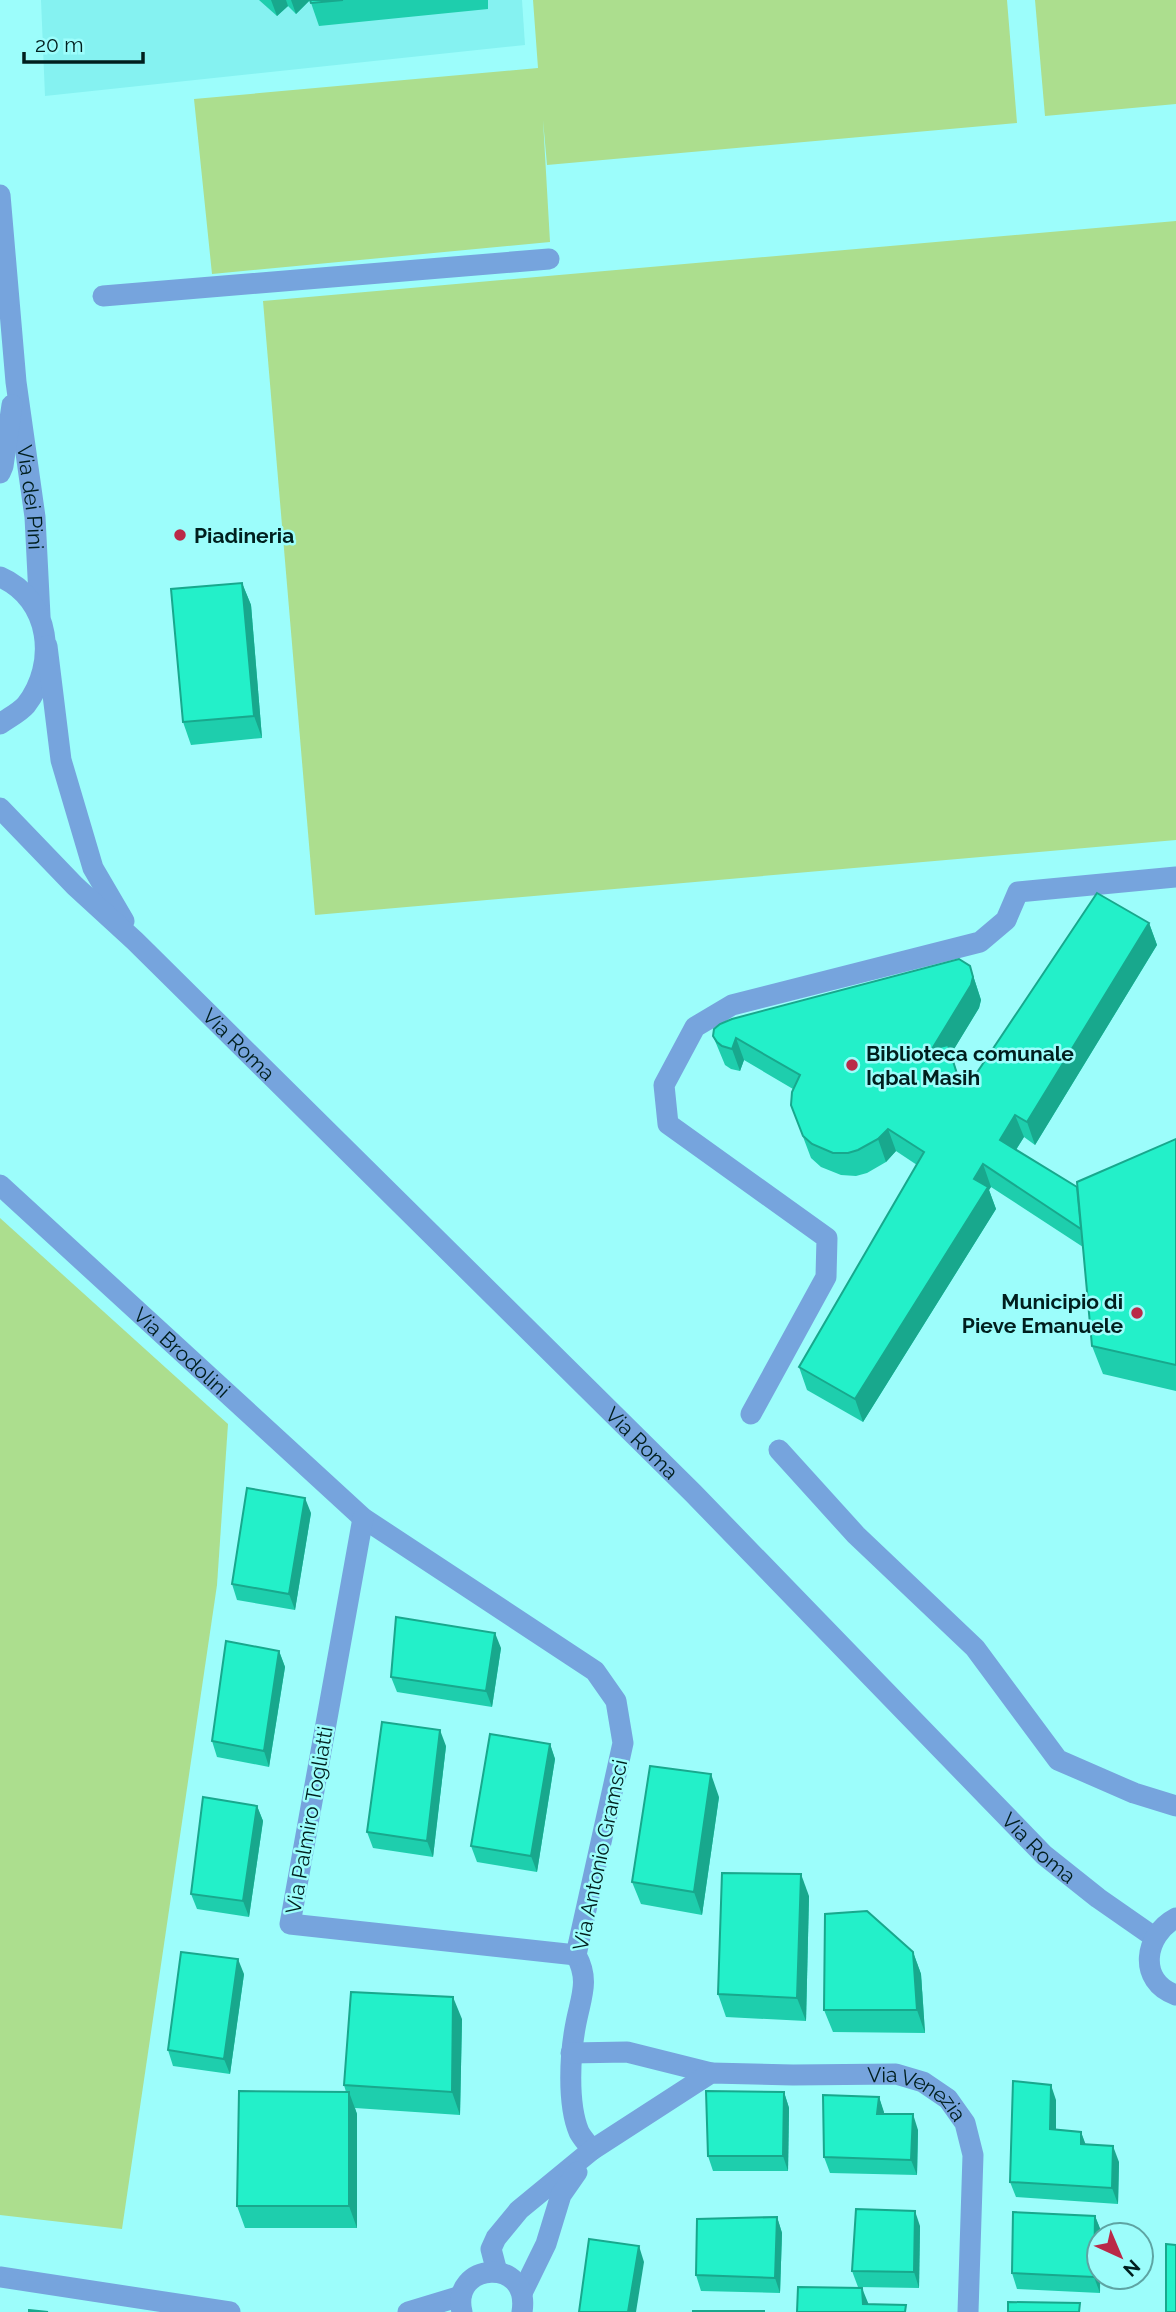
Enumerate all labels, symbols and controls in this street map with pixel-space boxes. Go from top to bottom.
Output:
scale bar [24,21,144,65]
text: 20 m [35,32,83,57]
street label: Via dei Pini [12,443,49,550]
place label: Piadineria [194,523,294,548]
marker: Piadineria [172,527,188,543]
street label: Via Roma [197,1003,281,1085]
place label: Biblioteca comunale Iqbal Masih [866,1041,1074,1090]
marker: Biblioteca comunale Iqbal Masih [844,1057,860,1073]
place label: Municipio di Pieve Emanuele [962,1289,1123,1338]
street label: Via Brodolini [129,1302,235,1402]
marker: Municipio di Pieve Emanuele [1129,1305,1145,1321]
street label: Via Roma [601,1401,684,1484]
street label: Via Palmiro Togliatti [280,1724,338,1916]
street label: Via Antonio Gramsci [568,1757,632,1953]
street label: Via Roma [997,1807,1081,1888]
street label: Via Venezia [867,2061,972,2126]
north arrow [1085,2221,1155,2291]
text: N [1119,2255,1145,2281]

